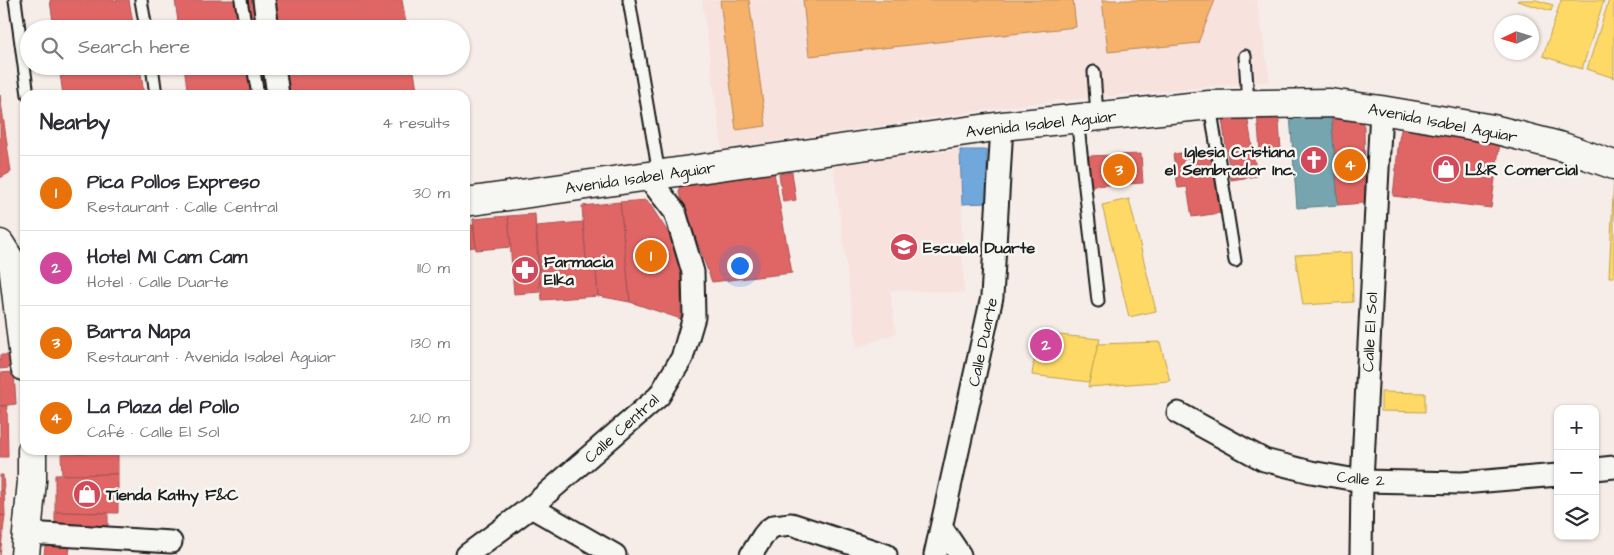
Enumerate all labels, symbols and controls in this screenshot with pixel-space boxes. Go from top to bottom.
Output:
north arrow [1494,15,1539,60]
search box [20,20,470,75]
icon: search [38,34,66,62]
text: Search here [78,34,190,61]
street label: Avenida Isabel Aguiar [1366,98,1519,149]
street label: Avenida Isabel Aguiar [965,105,1118,144]
text: Nearby [40,108,110,137]
text: 4 results [382,112,450,134]
place label: Iglesia Cristiana el Sembrador Inc. [1165,141,1296,181]
church icon: Iglesia Cristiana el Sembrador Inc. [1299,145,1329,175]
pin: 4 [1334,146,1366,184]
pin: 3 [1103,151,1135,189]
shop icon: L&R Comercial [1431,154,1461,184]
street label: Avenida Isabel Aguiar [564,157,717,200]
place label: L&R Comercial [1465,159,1579,181]
text: Pica Pollos Expreso [87,169,260,196]
text: 1 [55,182,57,204]
text: 30 m [413,182,450,204]
text: Restaurant · Calle Central [87,196,278,218]
school or university icon: Escuela Duarte [889,232,919,262]
pin: 1 [635,237,667,275]
place label: Escuela Duarte [923,237,1035,259]
text: Hotel MI Cam Cam [87,244,247,271]
place label: Farmacia Elka [544,251,614,291]
your location [727,253,753,279]
pharmacy icon: Farmacia Elka [510,255,540,285]
text: 2 [51,257,61,279]
text: 110 m [417,257,450,279]
text: Hotel · Calle Duarte [87,271,229,293]
street label: Calle El Sol [1357,292,1383,372]
street label: Calle Duarte [963,295,1003,389]
text: Barra Napa [87,319,190,346]
pin: 2 [1030,326,1062,364]
text: 3 [52,332,60,354]
text: 130 m [411,332,450,354]
text: Restaurant · Avenida Isabel Aguiar [87,346,336,368]
street label: Calle Central [580,389,664,468]
text: La Plaza del Pollo [87,394,239,421]
map controls [1554,405,1599,540]
button: + [1554,405,1599,450]
text: 4 [51,407,61,429]
text: 210 m [410,407,450,429]
text: Café · Calle El Sol [87,421,219,443]
button: − [1554,450,1599,495]
street label: Calle 2 [1336,466,1386,492]
shop icon: Tienda Kathy F&C [72,479,102,509]
place label: Tienda Kathy F&C [105,484,239,507]
button: layers [1554,495,1599,540]

